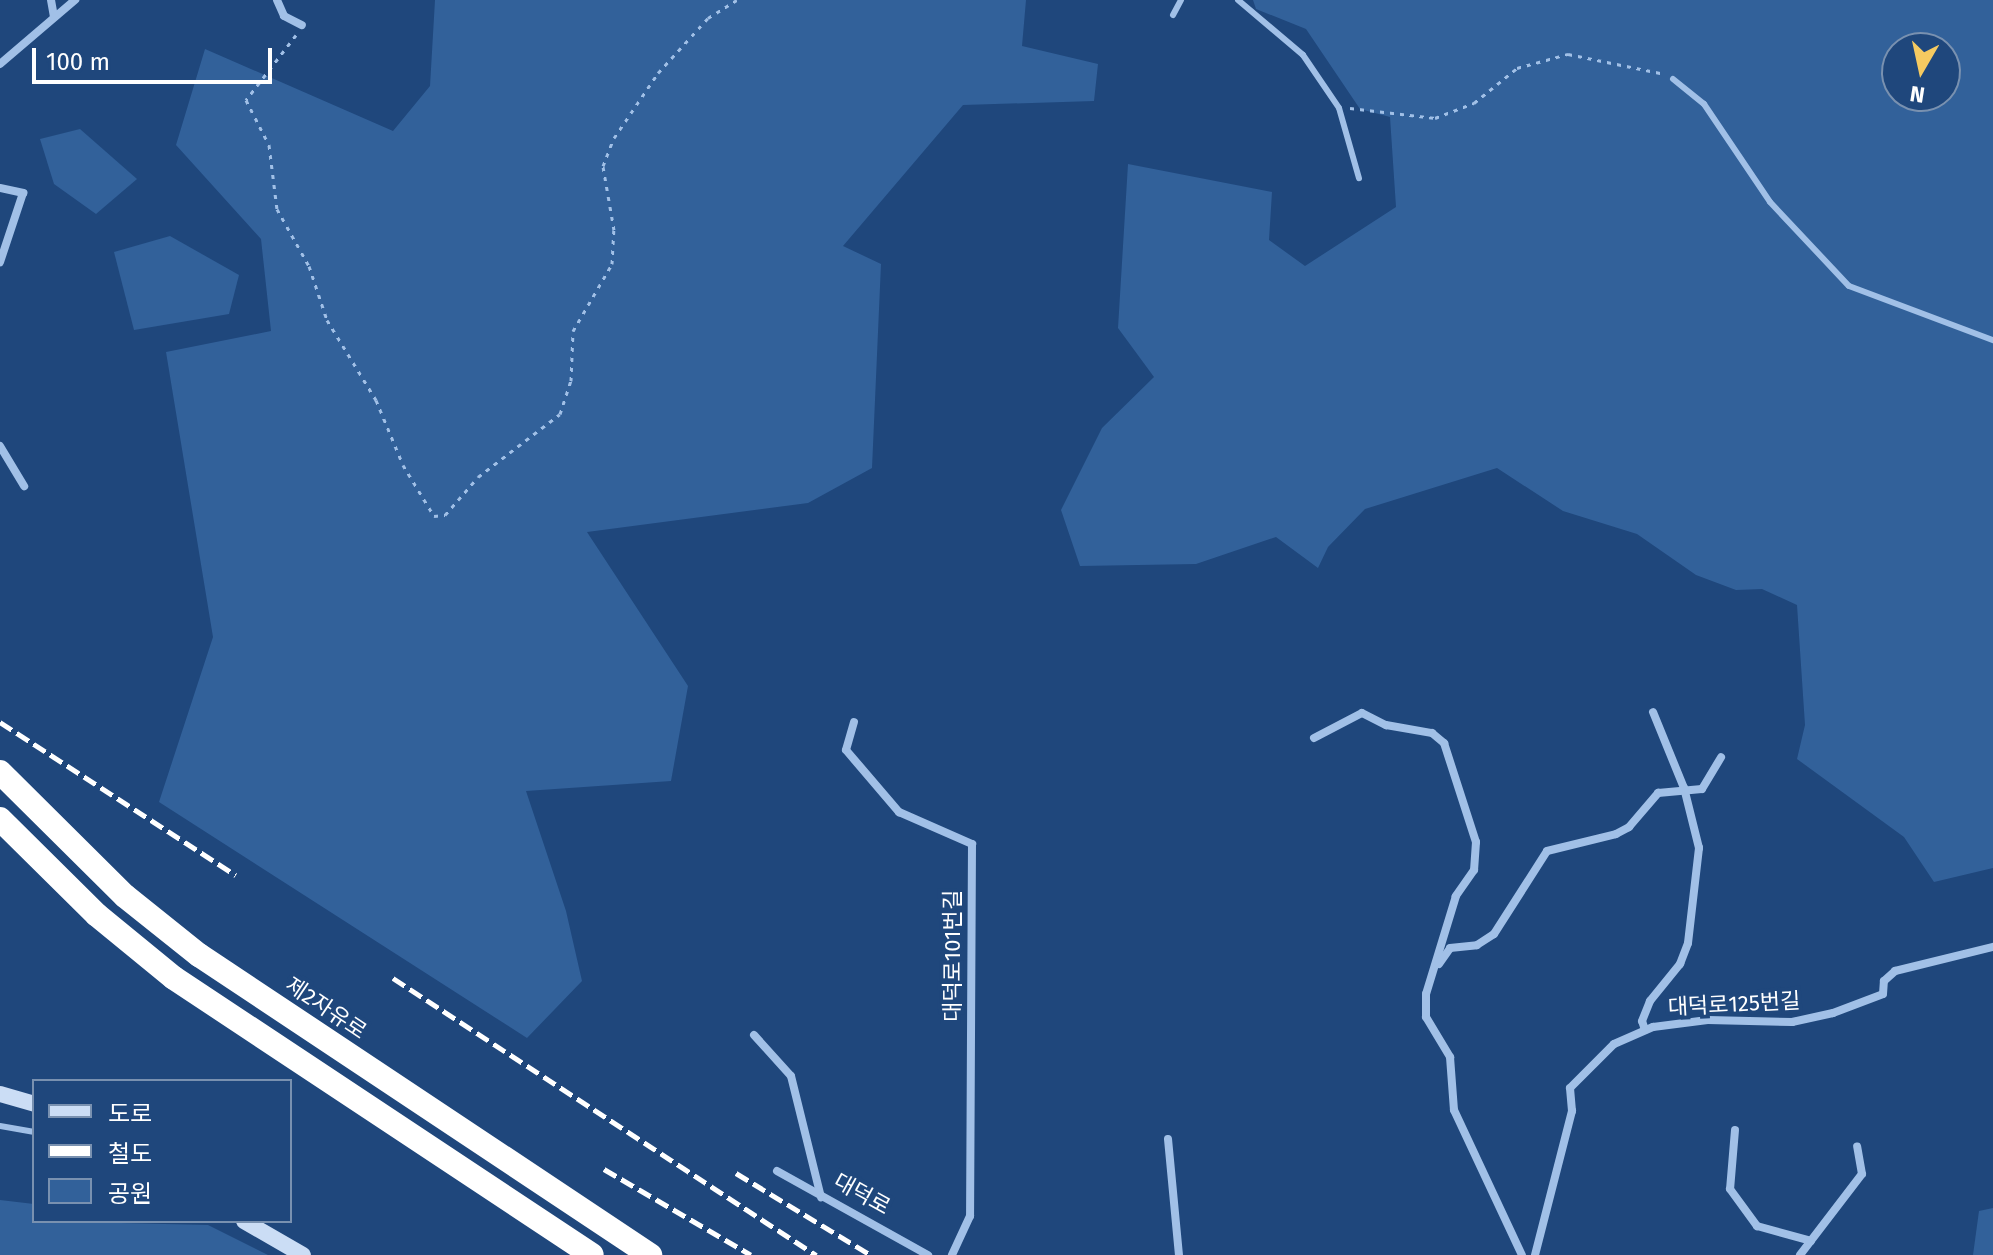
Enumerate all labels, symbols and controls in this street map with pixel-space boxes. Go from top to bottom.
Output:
scale bar [36,32,276,82]
north arrow [1881,32,1961,112]
text: 100 m [46,48,110,76]
text: N [1908,80,1927,109]
street label: 대덕로101번길 [940,890,966,1022]
street label: 제2자유로 [281,971,371,1045]
street label: 대덕로125번길 [1667,987,1801,1021]
legend [32,1079,292,1223]
text: 도로 [108,1100,152,1128]
text: 철도 [108,1140,152,1168]
street label: 대덕로 [829,1168,895,1220]
text: 공원 [108,1180,152,1208]

